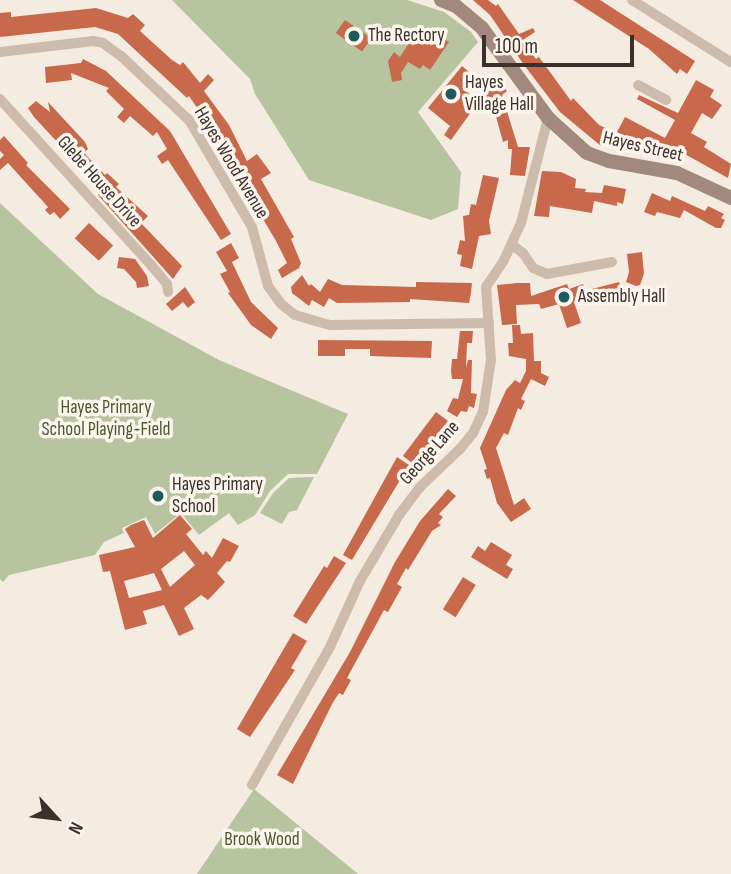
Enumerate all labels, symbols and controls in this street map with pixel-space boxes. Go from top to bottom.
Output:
scale bar [486,21,638,65]
place label: The Rectory [368,25,444,47]
marker: The Rectory [346,28,362,44]
text: 100 m [495,34,538,59]
place label: Hayes Village Hall [465,72,534,116]
marker: Hayes Village Hall [443,86,459,102]
street label: Hayes Wood Avenue [189,103,273,223]
street label: Hayes Street [601,127,685,167]
street label: Glebe House Drive [52,132,146,232]
place label: Assembly Hall [578,286,665,308]
marker: Assembly Hall [556,289,572,305]
park label: Hayes Primary School Playing-Field [41,397,171,441]
street label: George Lane [395,416,465,490]
place label: Hayes Primary School [172,474,263,518]
marker: Hayes Primary School [150,488,166,504]
north arrow [21,783,91,853]
text: N [63,818,88,838]
park label: Brook Wood [224,829,300,851]

